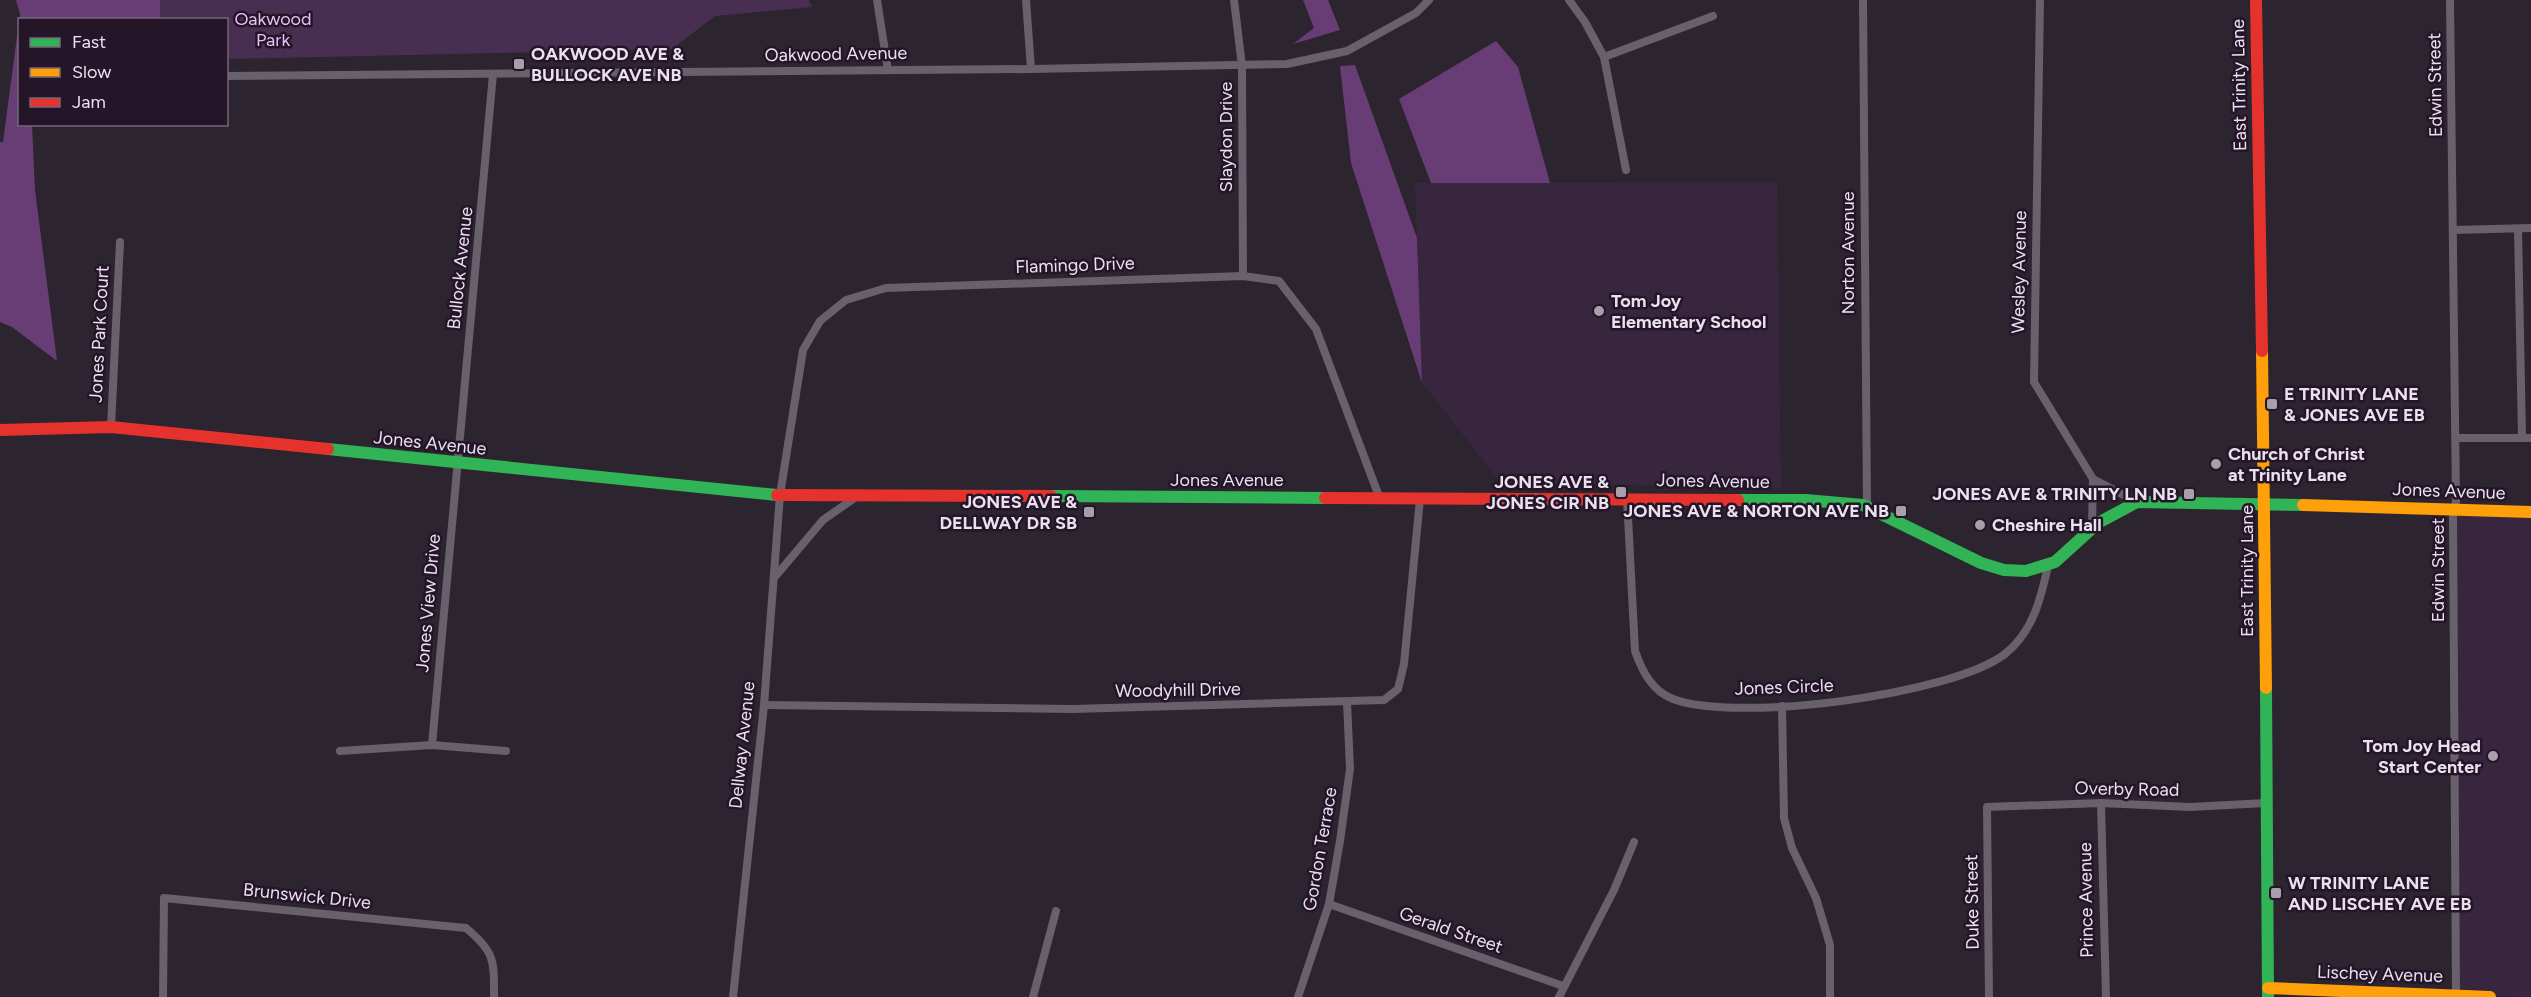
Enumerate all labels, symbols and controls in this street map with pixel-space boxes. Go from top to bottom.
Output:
park label: Oakwood Park [234,8,312,51]
legend [18,18,228,126]
street label: East Trinity Lane [2227,19,2251,151]
text: Fast [72,31,106,53]
street label: Edwin Street [2423,32,2447,137]
street label: Oakwood Avenue [765,42,908,66]
place label: OAKWOOD AVE & BULLOCK AVE NB [531,43,684,86]
marker: OAKWOOD AVE & BULLOCK AVE NB [512,57,526,71]
text: Slow [72,61,111,83]
street label: Slaydon Drive [1215,82,1237,192]
text: Jam [72,91,106,113]
street label: Norton Avenue [1837,191,1859,315]
street label: Bullock Avenue [443,205,477,330]
street label: Wesley Avenue [2007,210,2031,334]
street label: Flamingo Drive [1015,252,1135,278]
street label: Jones Park Court [84,265,114,403]
place label: Tom Joy Elementary School [1611,290,1766,333]
marker: Tom Joy Elementary School [1592,304,1606,318]
place label: E TRINITY LANE & JONES AVE EB [2284,383,2425,426]
marker: E TRINITY LANE & JONES AVE EB [2265,397,2279,411]
street label: Jones Avenue [373,426,488,460]
place label: Church of Christ at Trinity Lane [2228,443,2365,486]
marker: Church of Christ at Trinity Lane [2209,457,2223,471]
street label: Jones Avenue [1170,469,1284,491]
street label: Jones Avenue [1656,469,1770,493]
place label: JONES AVE & JONES CIR NB [1486,471,1609,514]
street label: Jones Avenue [2392,478,2506,504]
place label: JONES AVE & TRINITY LN NB [1932,483,2177,505]
marker: JONES AVE & JONES CIR NB [1614,485,1628,499]
marker: JONES AVE & TRINITY LN NB [2182,487,2196,501]
place label: JONES AVE & DELLWAY DR SB [939,491,1077,534]
place label: JONES AVE & NORTON AVE NB [1623,500,1889,522]
marker: JONES AVE & NORTON AVE NB [1894,504,1908,518]
marker: JONES AVE & DELLWAY DR SB [1082,505,1096,519]
street label: East Trinity Lane [2236,505,2258,637]
place label: Cheshire Hall [1992,514,2102,536]
marker: Cheshire Hall [1973,518,1987,532]
street label: Edwin Street [2427,518,2449,622]
street label: Jones View Drive [411,533,445,673]
street label: Jones Circle [1734,674,1834,700]
street label: Woodyhill Drive [1115,678,1241,702]
street label: Dellway Avenue [724,680,760,810]
place label: Tom Joy Head Start Center [2363,735,2481,778]
marker: Tom Joy Head Start Center [2486,749,2500,763]
street label: Overby Road [2074,777,2180,801]
street label: Gordon Terrace [1298,785,1342,913]
street label: Prince Avenue [2074,842,2098,958]
street label: Duke Street [1960,854,1984,950]
place label: W TRINITY LANE AND LISCHEY AVE EB [2288,872,2471,915]
street label: Brunswick Drive [242,878,372,914]
marker: W TRINITY LANE AND LISCHEY AVE EB [2269,886,2283,900]
street label: Gerald Street [1396,902,1506,958]
street label: Lischey Avenue [2317,961,2444,987]

